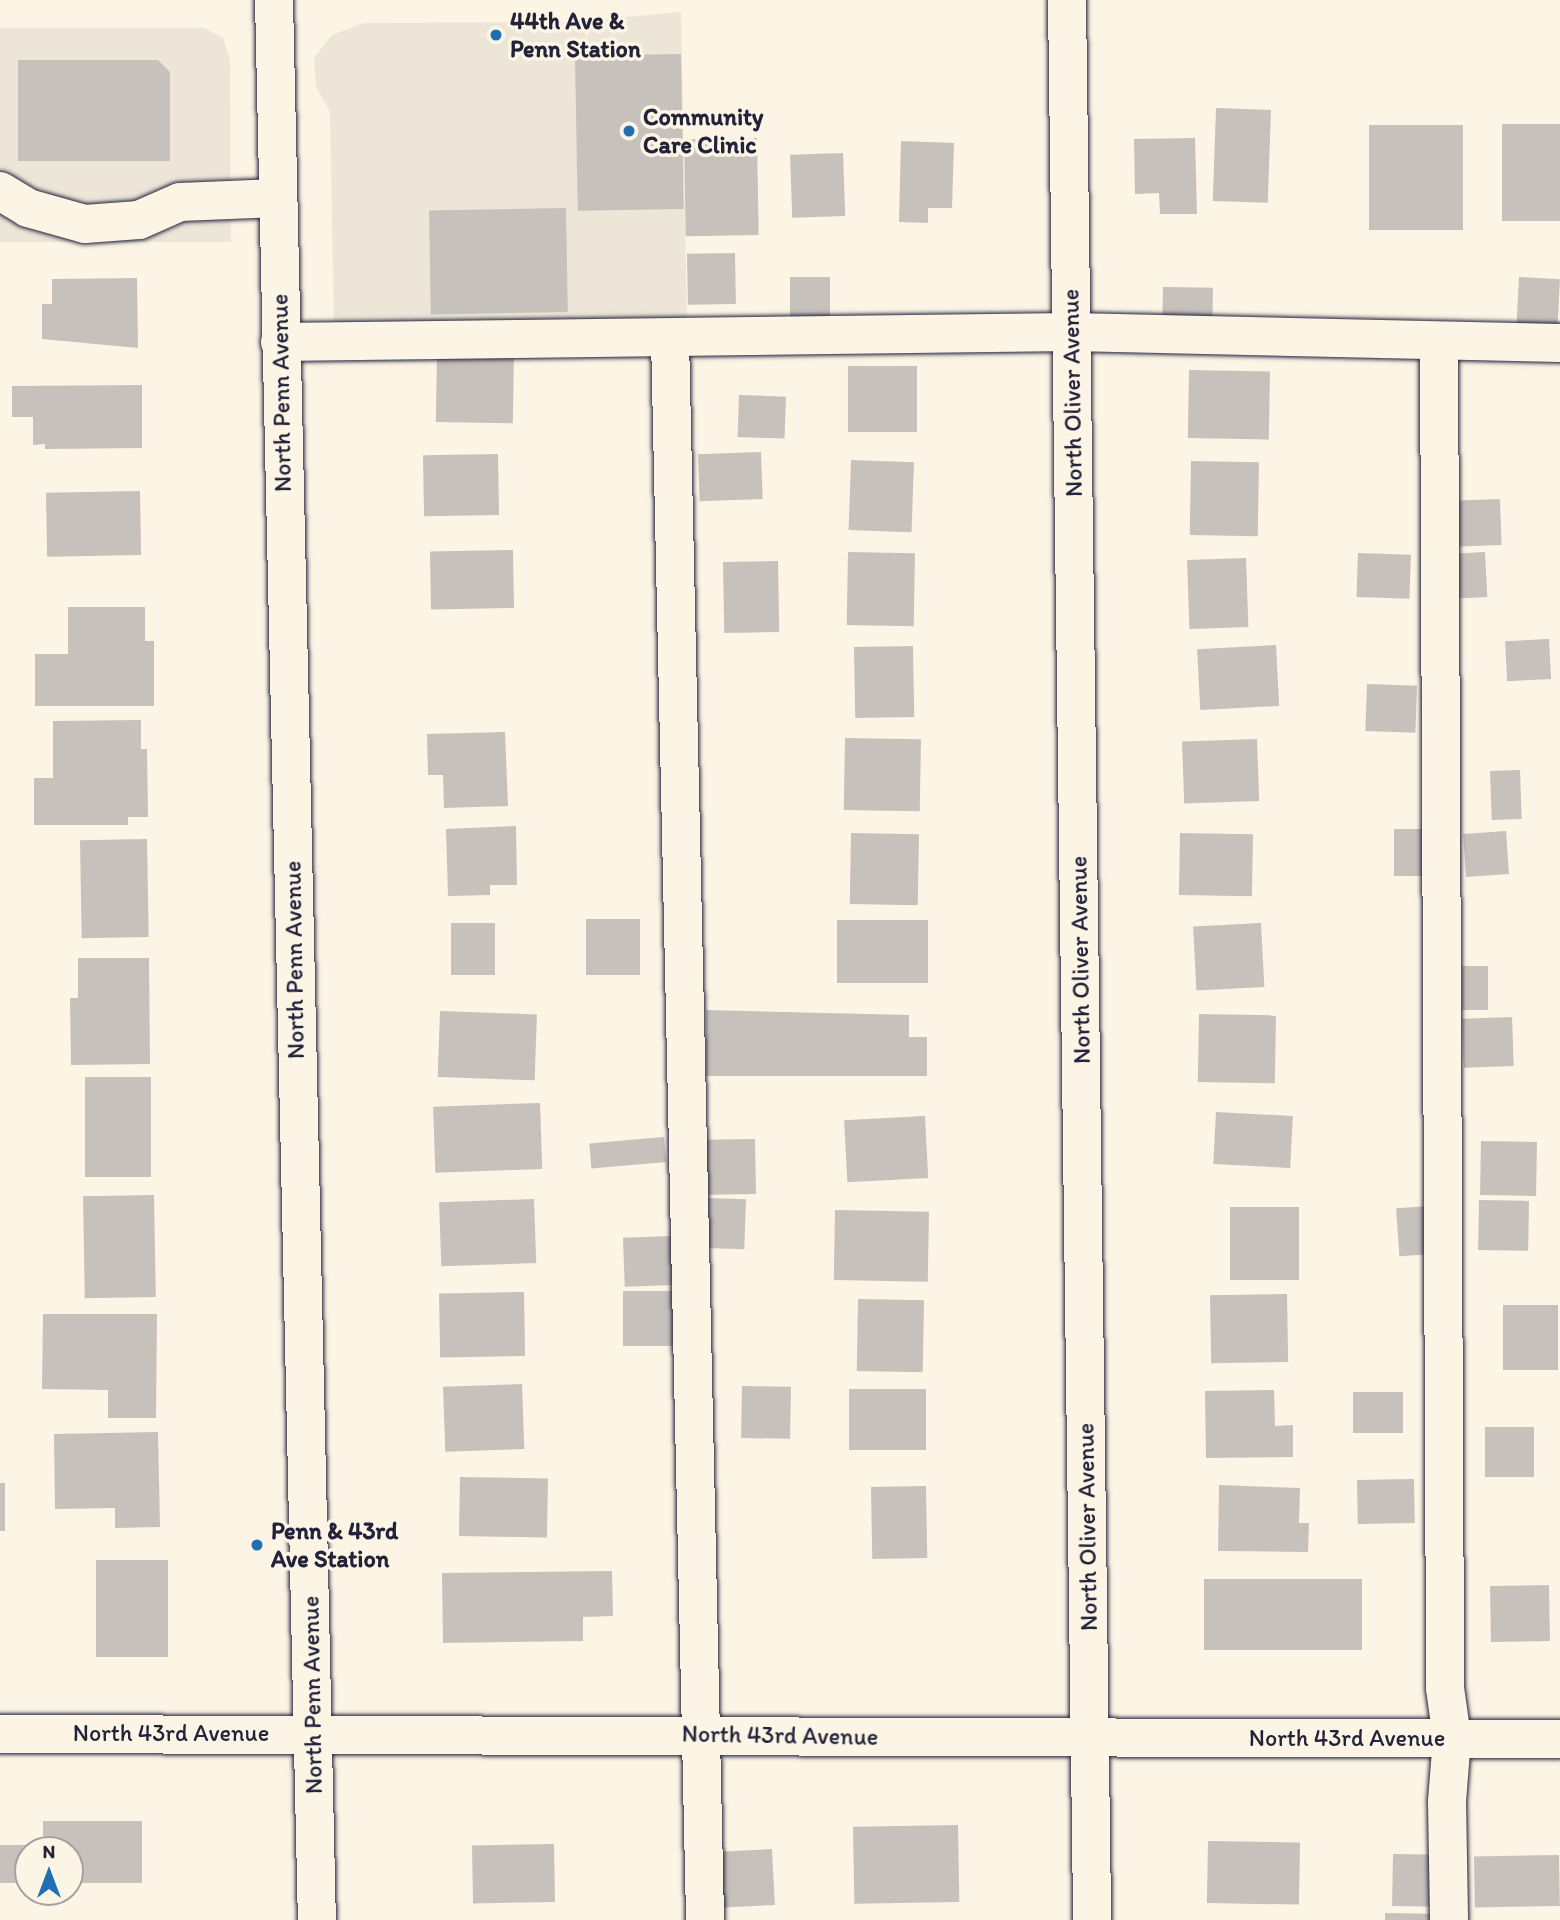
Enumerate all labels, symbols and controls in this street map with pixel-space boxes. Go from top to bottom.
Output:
place label: 44th Ave & Penn Station [510,7,642,63]
marker: 44th Ave & Penn Station [488,27,504,43]
place label: Community Care Clinic [643,103,763,159]
marker: Community Care Clinic [621,123,637,139]
street label: North Oliver Avenue [1056,289,1088,497]
street label: North Penn Avenue [265,295,297,491]
street label: North Oliver Avenue [1064,856,1096,1064]
street label: North Penn Avenue [278,862,310,1058]
street label: North Oliver Avenue [1071,1423,1103,1631]
place label: Penn & 43rd Ave Station [271,1517,398,1573]
marker: Penn & 43rd Ave Station [249,1537,265,1553]
street label: North Penn Avenue [296,1597,328,1793]
street label: North 43rd Avenue [73,1719,269,1747]
street label: North 43rd Avenue [682,1719,878,1751]
street label: North 43rd Avenue [1249,1724,1445,1752]
north arrow [14,1836,84,1906]
text: N [43,1840,55,1863]

